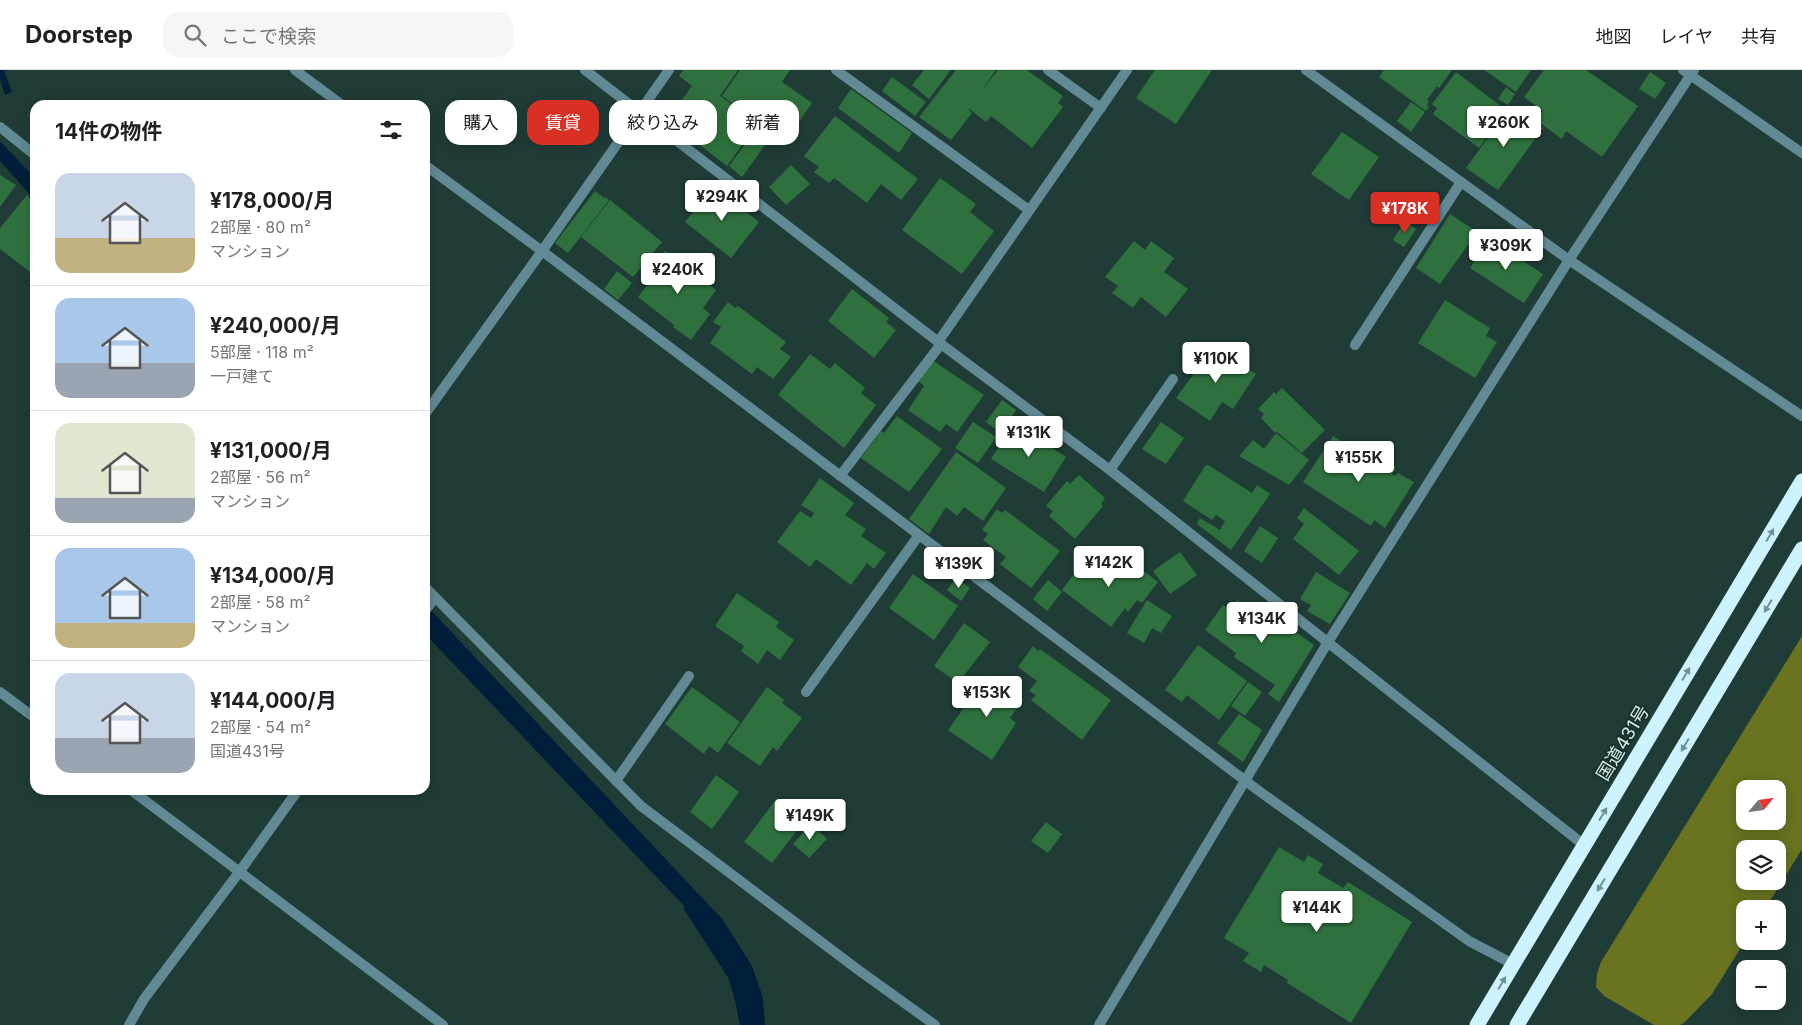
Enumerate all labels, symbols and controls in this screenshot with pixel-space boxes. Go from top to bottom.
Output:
search box [163,12,513,57]
text: Doorstep [25,20,133,49]
icon: search [181,21,209,49]
text: ここで検索 [221,25,316,48]
text: 地図 [1596,26,1632,47]
text: レイヤ [1660,26,1713,47]
text: 共有 [1741,26,1777,47]
chip: 購入 [445,100,517,145]
chip: 賃貸 [527,100,599,145]
chip: 絞り込み [609,100,717,145]
chip: 新着 [727,100,799,145]
pin: ¥260K [1469,106,1539,148]
text: ¥260K [1478,112,1530,132]
icon: filters [377,116,405,144]
text: 14件の物件 [55,119,162,144]
pin: ¥294K [687,180,757,222]
text: ¥294K [696,186,748,206]
text: ¥178,000/月 [210,188,334,213]
pin: ¥178K [1370,191,1440,234]
icon: home [95,193,155,253]
text: ¥178K [1381,198,1429,218]
text: 2部屋 · 80 m² [210,217,311,237]
pin: ¥309K [1471,228,1541,271]
text: ¥309K [1480,235,1532,255]
text: マンション [210,241,290,261]
pin: ¥240K [643,252,713,295]
text: ¥240K [652,259,704,279]
text: ¥240,000/月 [210,313,341,338]
icon: home [95,318,155,378]
text: 5部屋 · 118 m² [210,342,314,362]
pin: ¥110K [1181,342,1251,384]
text: ¥110K [1193,348,1239,368]
text: 一戸建て [210,366,274,386]
pin: ¥131K [994,416,1064,458]
text: ¥131K [1007,422,1051,442]
text: ¥131,000/月 [210,438,332,463]
pin: ¥155K [1324,440,1394,483]
icon: home [95,443,155,503]
text: ¥155K [1335,447,1383,467]
text: 2部屋 · 56 m² [210,467,311,487]
text: マンション [210,491,290,511]
one-way arrow [1765,528,1774,541]
pin: ¥139K [924,546,994,589]
pin: ¥142K [1074,546,1144,588]
text: ¥142K [1085,552,1133,572]
text: ¥139K [935,553,983,573]
text: ¥134,000/月 [210,563,336,588]
icon: home [95,568,155,628]
text: 2部屋 · 58 m² [210,592,311,612]
one-way arrow [1763,599,1772,612]
pin: ¥134K [1227,602,1297,644]
text: ¥134K [1238,608,1286,628]
text: マンション [210,616,290,636]
one-way arrow [1682,668,1691,681]
pin: ¥153K [952,676,1022,718]
text: ¥153K [963,682,1011,702]
text: ¥144,000/月 [210,688,337,713]
icon: home [95,693,155,753]
street label: 国道431号 [1592,701,1653,784]
text: 2部屋 · 54 m² [210,717,311,737]
one-way arrow [1680,739,1689,752]
text: 国道431号 [210,741,285,761]
north arrow [1736,780,1786,830]
map controls [1736,780,1786,1010]
pin: ¥149K [775,798,845,841]
text: ¥149K [786,805,834,825]
one-way arrow [1599,807,1608,820]
button: layers [1736,840,1786,890]
one-way arrow [1597,878,1606,891]
pin: ¥144K [1282,890,1352,933]
text: ¥144K [1292,897,1342,917]
button: + [1736,900,1786,950]
button: − [1736,960,1786,1010]
one-way arrow [1497,977,1506,990]

